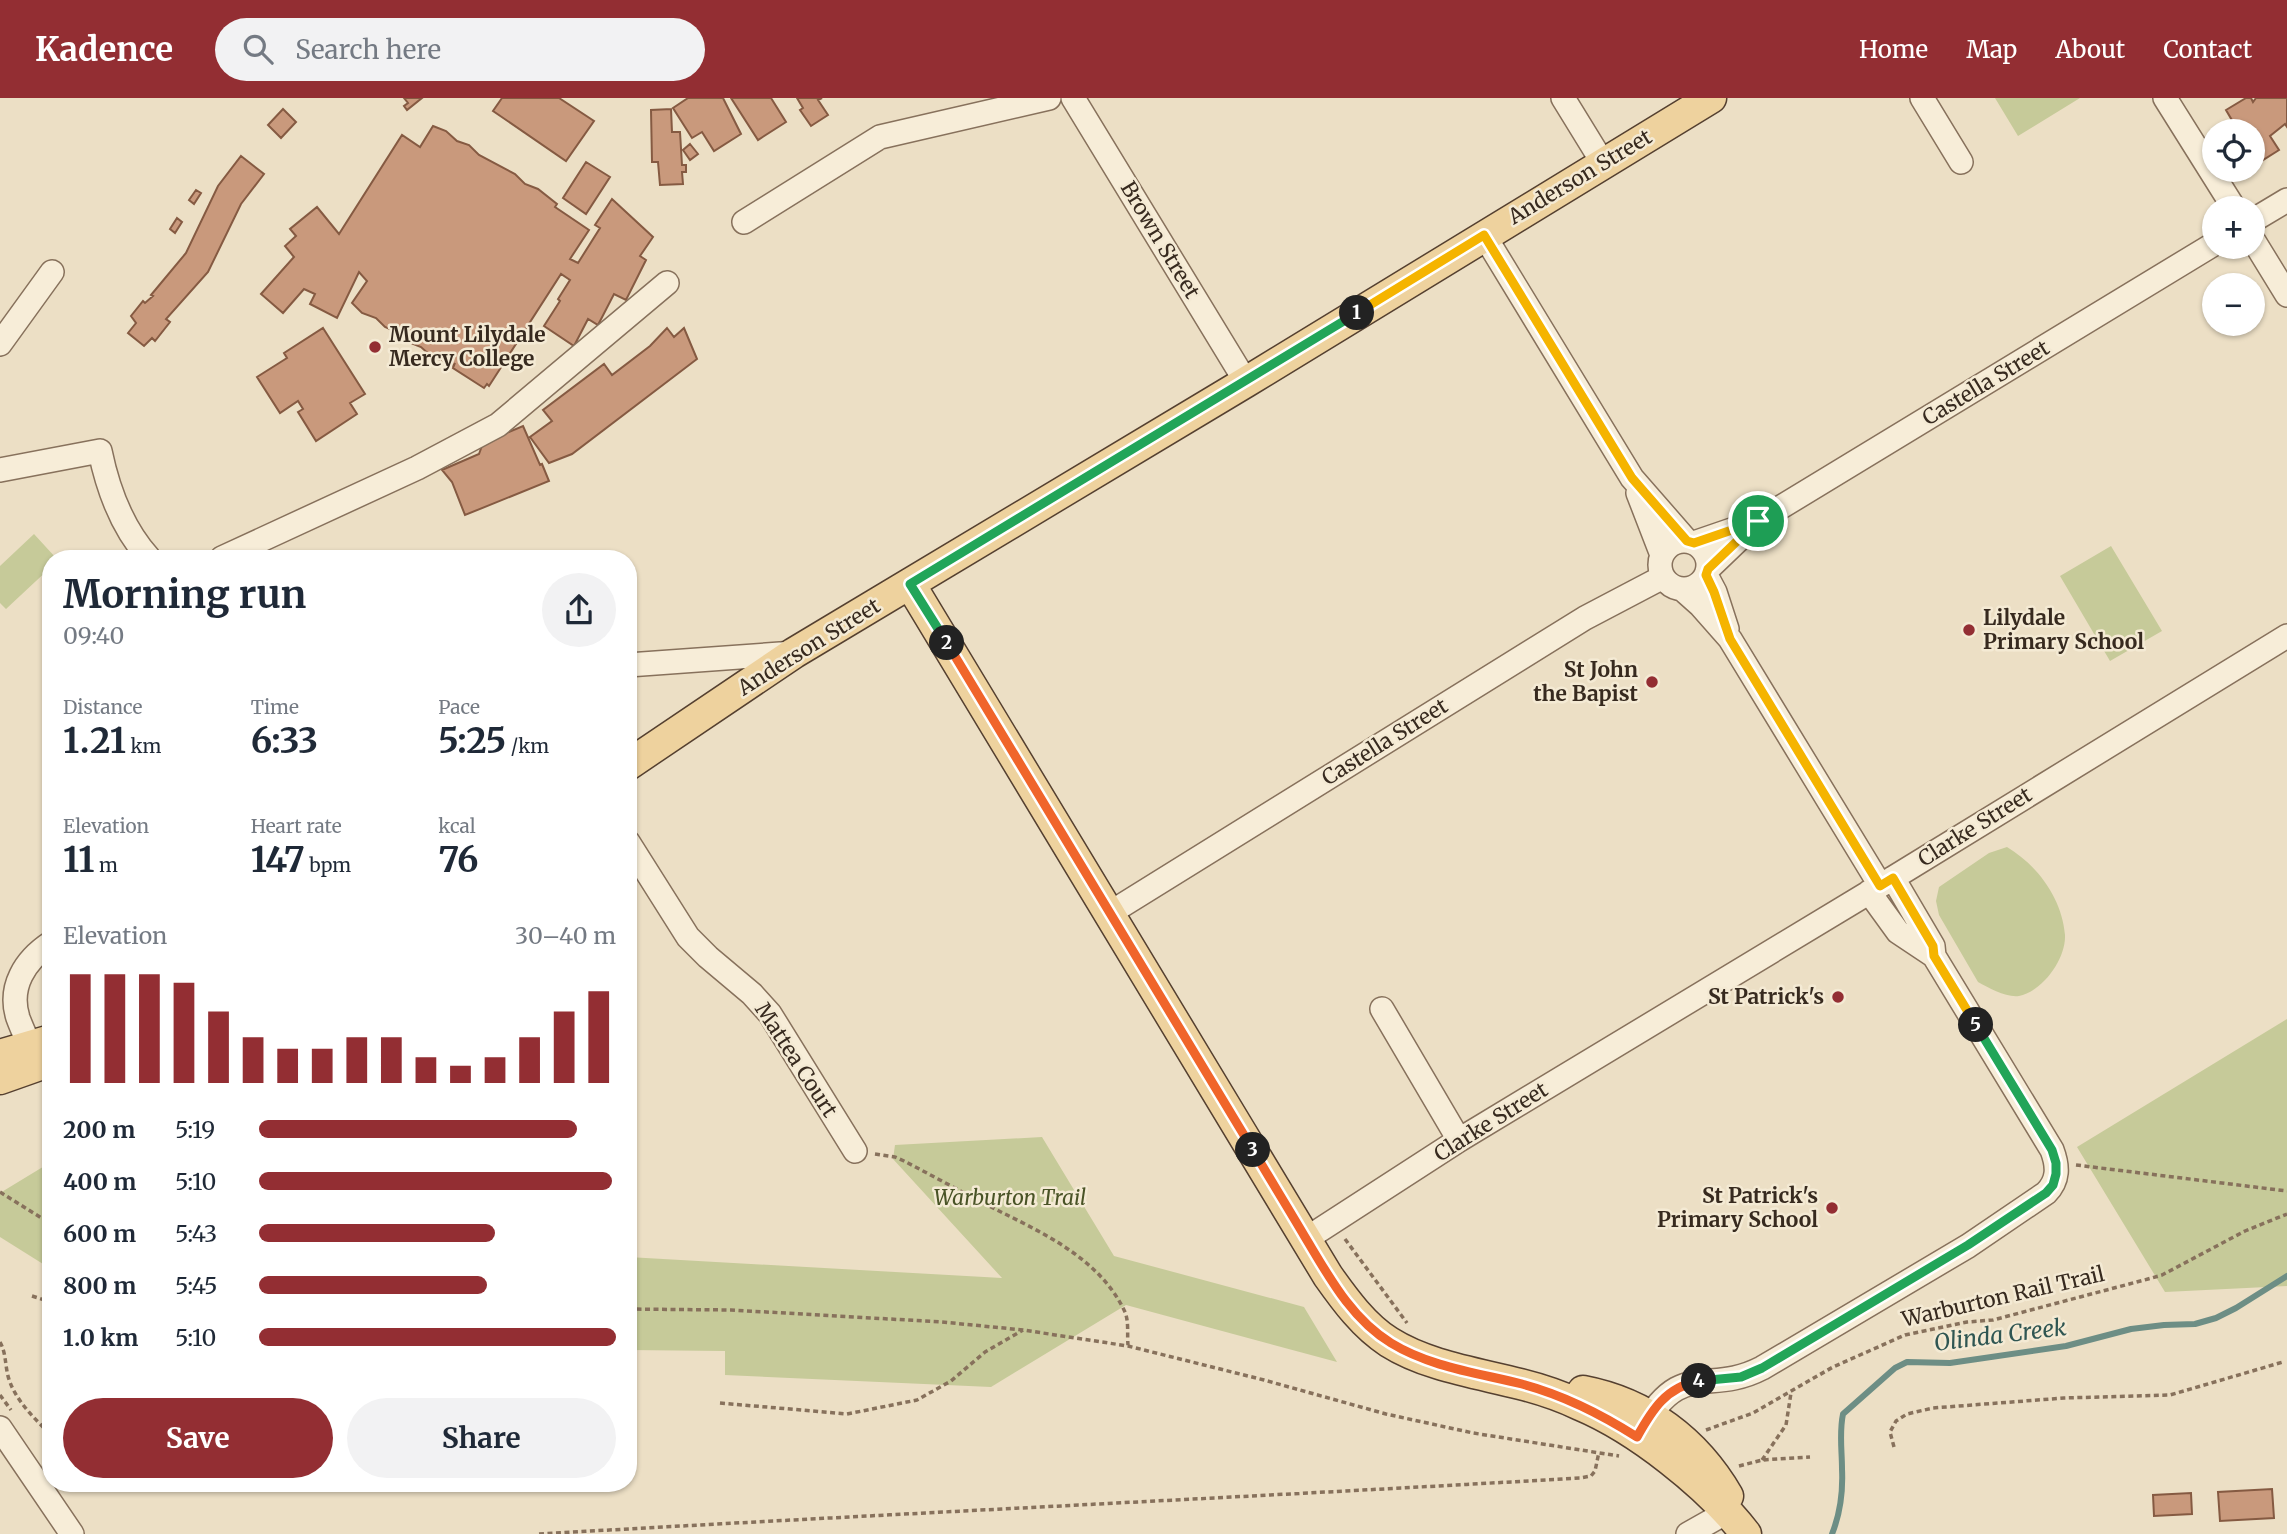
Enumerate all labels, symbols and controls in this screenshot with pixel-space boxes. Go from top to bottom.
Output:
search box [215,18,705,81]
text: Kadence [35,29,173,70]
icon: search [239,30,277,68]
text: Search here [295,33,441,66]
text: Home [1859,34,1928,65]
text: Map [1966,34,2017,65]
text: About [2055,34,2125,65]
text: Contact [2163,34,2252,65]
map controls [2202,119,2265,336]
button: locate [2202,119,2265,182]
street label: Anderson Street [1502,123,1657,231]
street label: Brown Street [1115,176,1206,303]
button: + [2202,196,2265,259]
button: − [2202,273,2265,336]
pin: 1 [1340,296,1374,330]
text: 1 [1352,300,1361,324]
place label: Mount Lilydale Mercy College [389,321,546,372]
street label: Castella Street [1917,334,2054,431]
marker: Mount Lilydale Mercy College [367,339,383,355]
pin [1728,491,1788,551]
icon: arrive [1739,502,1777,540]
text: Morning run [63,571,306,618]
button: share [542,573,616,647]
street label: Anderson Street [732,592,885,702]
place label: Lilydale Primary School [1983,604,2144,655]
text: 09:40 [63,621,124,650]
marker: Lilydale Primary School [1961,622,1977,638]
pin: 2 [930,626,964,660]
text: 2 [941,630,952,654]
place label: St John the Bapist [1533,656,1639,707]
marker: St John the Bapist [1644,674,1660,690]
street label: Castella Street [1317,692,1453,791]
text: Distance [63,695,142,719]
text: Time [251,695,299,719]
text: Pace [438,695,480,719]
text: 1.21 [63,719,126,763]
text: 6:33 [251,719,318,763]
text: 5:25 [438,719,506,763]
text: km [126,734,161,758]
text: /km [506,734,549,758]
street label: Clarke Street [1913,781,2037,872]
text: Elevation [63,814,149,838]
text: Heart rate [251,814,342,838]
text: kcal [438,814,476,838]
text: 11 [63,838,95,882]
text: 147 [251,838,305,882]
text: 76 [438,838,479,882]
text: m [95,853,118,877]
text: bpm [305,853,351,877]
text: Elevation [63,921,167,950]
text: 30–40 m [515,921,616,950]
place label: St Patrick's [1708,983,1824,1010]
marker: St Patrick's [1830,989,1846,1005]
street label: Mattea Court [749,997,844,1122]
pin: 5 [1958,1007,1994,1042]
text: 5 [1970,1012,1981,1036]
street label: Clarke Street [1429,1076,1553,1167]
text: 200 m [63,1115,135,1144]
text: 5:19 [175,1115,215,1144]
pin: 3 [1236,1132,1270,1168]
text: 3 [1247,1137,1258,1161]
text: 400 m [63,1167,137,1196]
text: 5:10 [175,1167,216,1196]
place label: St Patrick's Primary School [1657,1182,1818,1233]
park label: Warburton Trail [934,1184,1086,1211]
marker: St Patrick's Primary School [1824,1200,1840,1216]
text: 600 m [63,1219,136,1248]
text: 5:43 [175,1219,217,1248]
street label: Warburton Rail Trail [1898,1260,2107,1333]
text: 800 m [63,1271,136,1300]
text: 5:45 [175,1271,217,1300]
water label: Olinda Creek [1932,1312,2068,1357]
text: 1.0 km [63,1323,138,1352]
text: 5:10 [175,1323,216,1352]
pin: 4 [1682,1364,1716,1398]
text: 4 [1692,1368,1705,1392]
button: Save [63,1398,333,1478]
button: Share [347,1398,616,1478]

